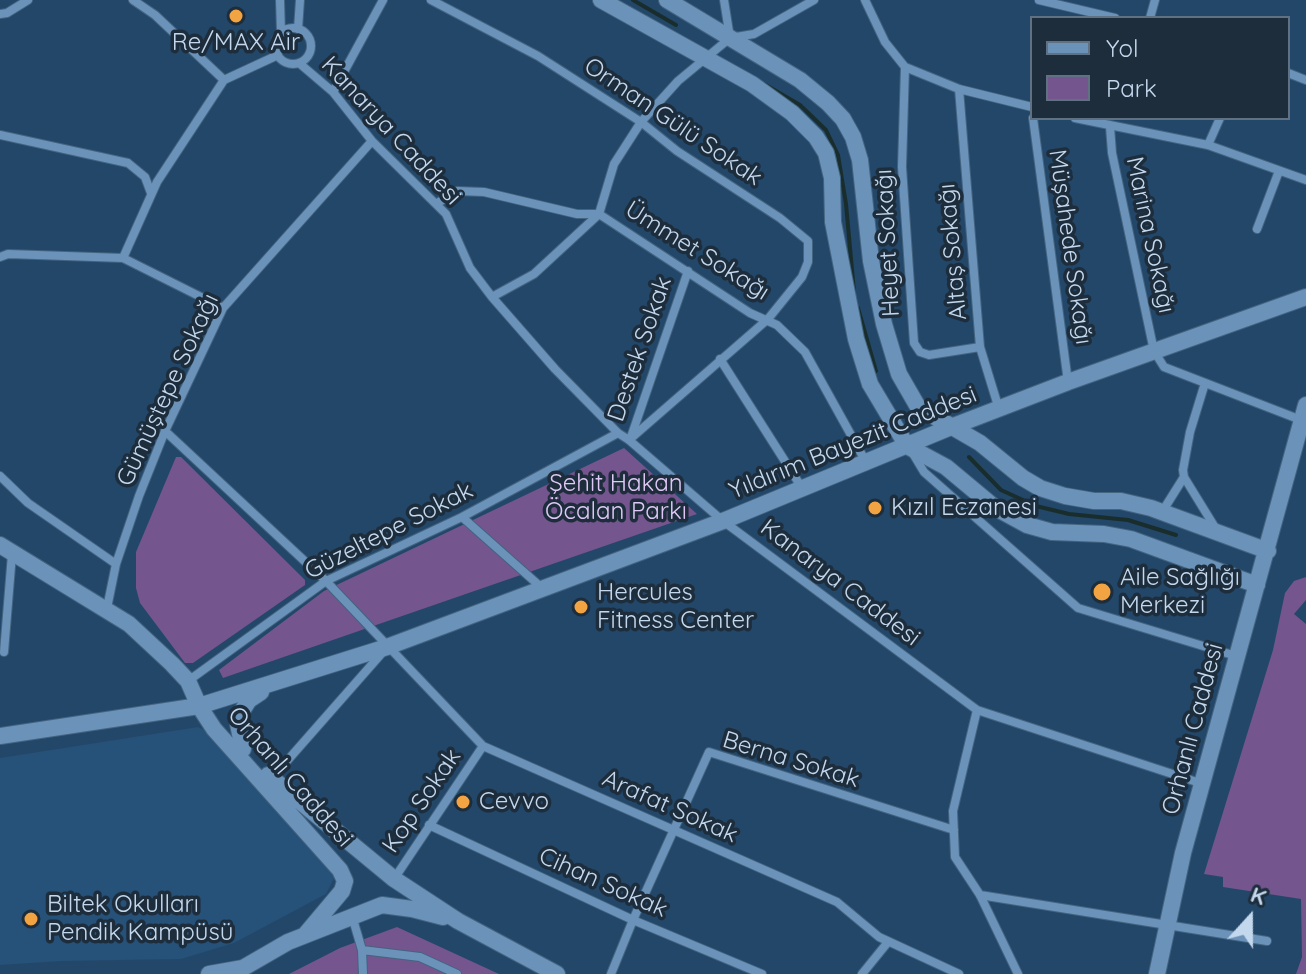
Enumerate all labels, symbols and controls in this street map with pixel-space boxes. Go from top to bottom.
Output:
marker: Re/MAX Air [227,7,245,25]
legend [1030,16,1290,120]
place label: Re/MAX Air [172,29,300,57]
text: Yol [1106,33,1138,63]
street label: Kanarya Caddesi [315,51,467,211]
street label: Orman Gülü Sokak [579,52,767,192]
text: Park [1106,73,1157,103]
street label: Müşahede Sokağı [1042,148,1098,346]
street label: Marina Sokağı [1119,154,1181,316]
street label: Heyet Sokağı [870,168,906,318]
street label: Altaş Sokağı [933,183,973,321]
street label: Ümmet Sokağı [620,195,774,307]
street label: Destek Sokak [602,273,678,425]
street label: Gümüştepe Sokağı [111,289,225,491]
street label: Yıldırım Bayezit Caddesi [725,380,981,506]
park label: Şehit Hakan Öcalan Parkı [545,470,687,526]
street label: Güzeltepe Sokak [300,476,478,586]
place label: Kızıl Eczanesi [891,494,1037,522]
marker: Kızıl Eczanesi [866,499,884,517]
street label: Kanarya Caddesi [755,514,925,652]
place label: Aile Sağlığı Merkezi [1120,564,1240,620]
place label: Hercules Fitness Center [597,579,754,635]
marker: Aile Sağlığı Merkezi [1091,581,1113,603]
marker: Hercules Fitness Center [572,598,590,616]
street label: Orhanlı Caddesi [1156,640,1230,818]
street label: Orhanlı Caddesi [221,701,359,853]
street label: Berna Sokak [719,726,863,794]
street label: Kop Sokak [377,743,467,859]
street label: Arafat Sokak [598,764,742,850]
place label: Cevvo [479,788,549,816]
marker: Cevvo [454,793,472,811]
street label: Cihan Sokak [534,842,672,924]
north arrow [1210,878,1290,958]
text: K [1247,880,1270,911]
place label: Biltek Okulları Pendik Kampüsü [47,891,233,947]
marker: Biltek Okulları Pendik Kampüsü [22,910,40,928]

